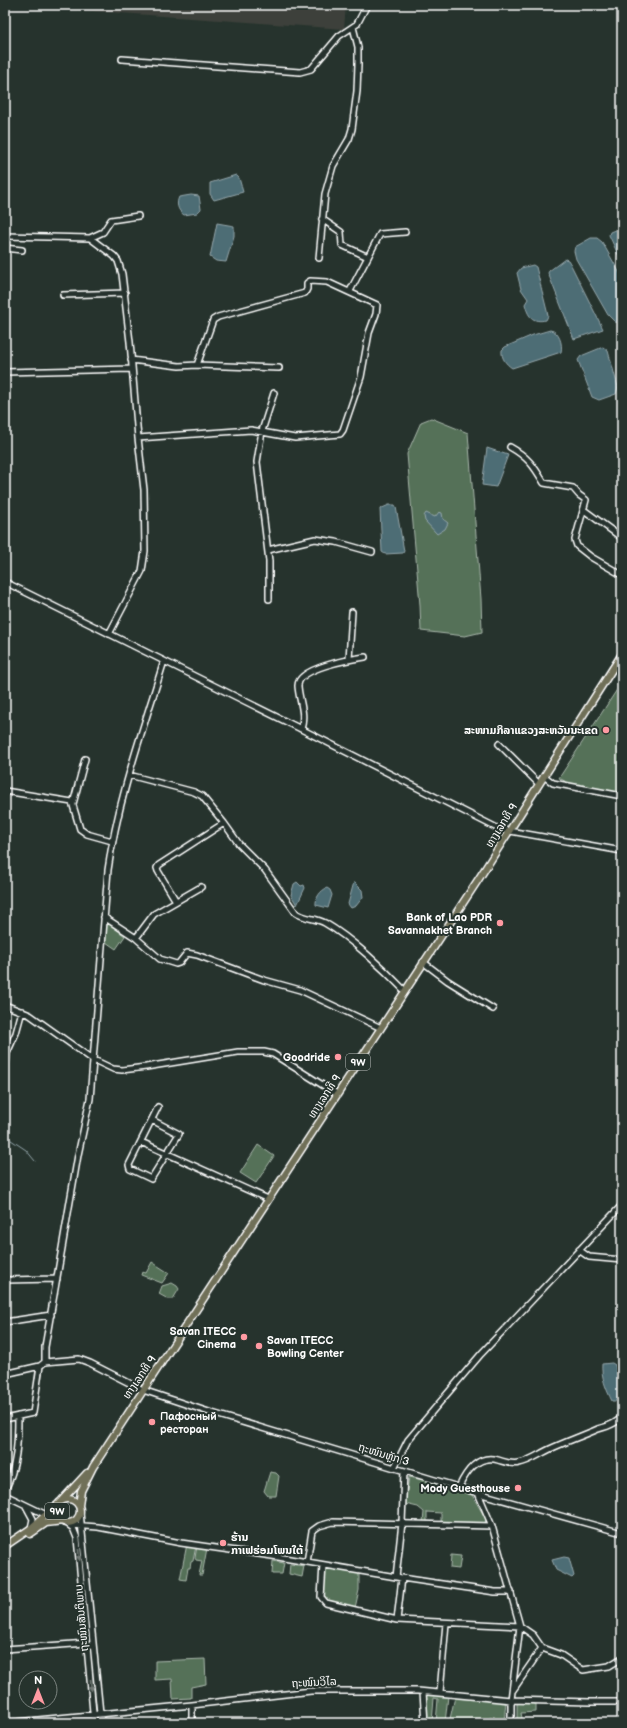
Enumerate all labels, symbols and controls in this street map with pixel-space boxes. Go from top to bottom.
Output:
place label: ສະໜາມກິລາແຂວງສະຫວັນນະເຂດ [464,724,598,737]
marker: ສະໜາມກິລາແຂວງສະຫວັນນະເຂດ [601,725,611,735]
street label: ທາງເລກທີ 9 [483,801,520,850]
place label: Bank of Lao PDR Savannakhet Branch [388,911,492,937]
marker: Bank of Lao PDR Savannakhet Branch [495,918,505,928]
place label: Goodride [283,1051,330,1064]
marker: Goodride [333,1052,343,1062]
road number: 9W [346,1054,370,1070]
street label: ທາງເລກທີ 9 [305,1072,343,1121]
place label: Savan ITECC Cinema [170,1325,236,1351]
marker: Savan ITECC Cinema [239,1332,249,1342]
place label: Savan ITECC Bowling Center [267,1334,344,1360]
marker: Savan ITECC Bowling Center [254,1341,264,1351]
street label: ທາງເລກທີ 9 [120,1353,159,1401]
place label: Пафосный ресторан [160,1410,217,1436]
marker: Пафосный ресторан [147,1417,157,1427]
street label: ຖະໜົນຫຼັກ 3 [357,1441,411,1468]
place label: Mody Guesthouse [420,1482,510,1495]
marker: Mody Guesthouse [513,1483,523,1493]
road number: 9W [45,1503,69,1519]
place label: ຮ້ານ ກາເຟຮ່ອມໂພນໃຕ້ [231,1531,304,1557]
marker: ຮ້ານ ກາເຟຮ່ອມໂພນໃຕ້ [218,1538,228,1548]
one-way arrow [76,1549,82,1561]
street label: ຖະໜົນສັນຕິພາບ [72,1584,91,1652]
north arrow [18,1670,58,1710]
text: N [34,1674,42,1687]
street label: ຖະໜົນວິໄລ [291,1675,337,1690]
one-way arrow [87,1679,94,1691]

